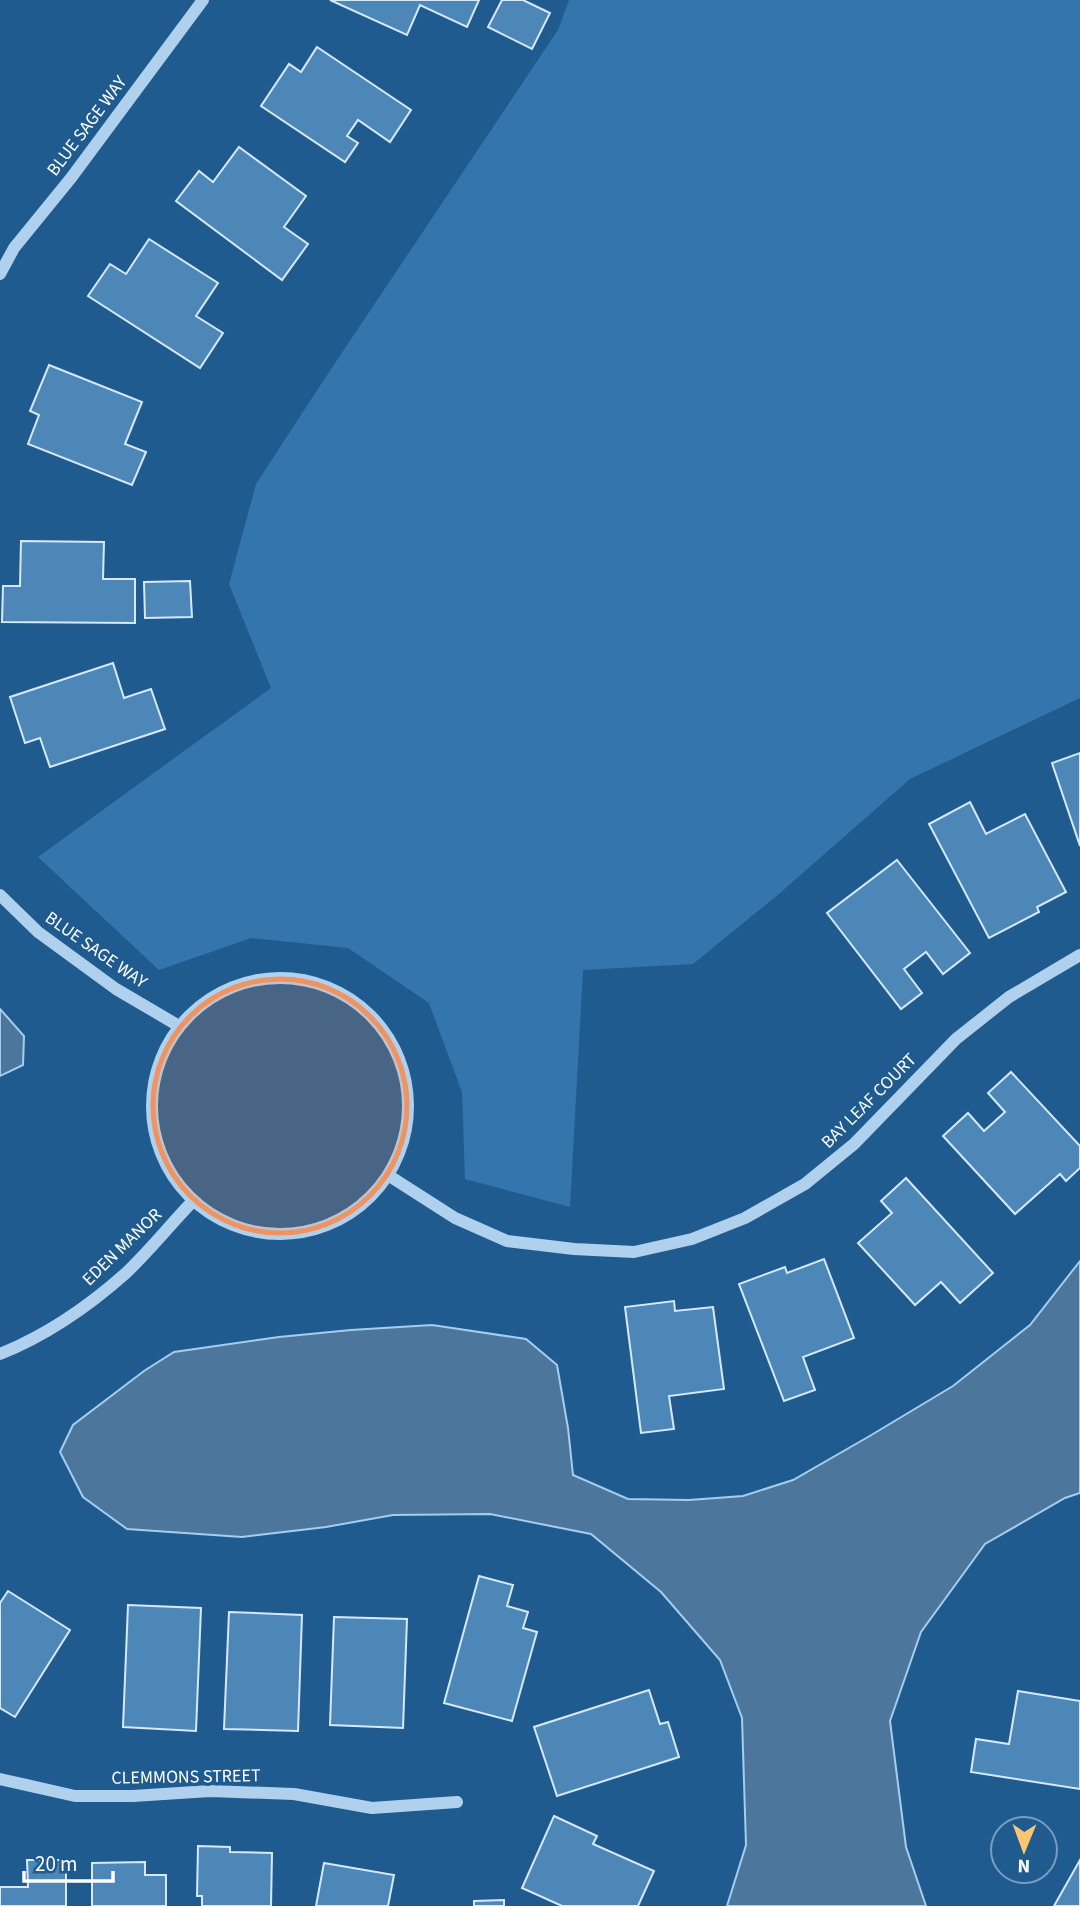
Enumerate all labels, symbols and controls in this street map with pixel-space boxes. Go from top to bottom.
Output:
street label: BLUE SAGE WAY [41,71,133,181]
street label: BLUE SAGE WAY [40,906,152,995]
street label: BAY LEAF COURT [816,1047,923,1154]
street label: EDEN MANOR [77,1203,167,1291]
street label: CLEMMONS STREET [111,1763,261,1791]
north arrow [989,1815,1059,1885]
scale bar [24,1840,114,1884]
text: 20 m [35,1849,77,1879]
text: N [1017,1852,1030,1879]

